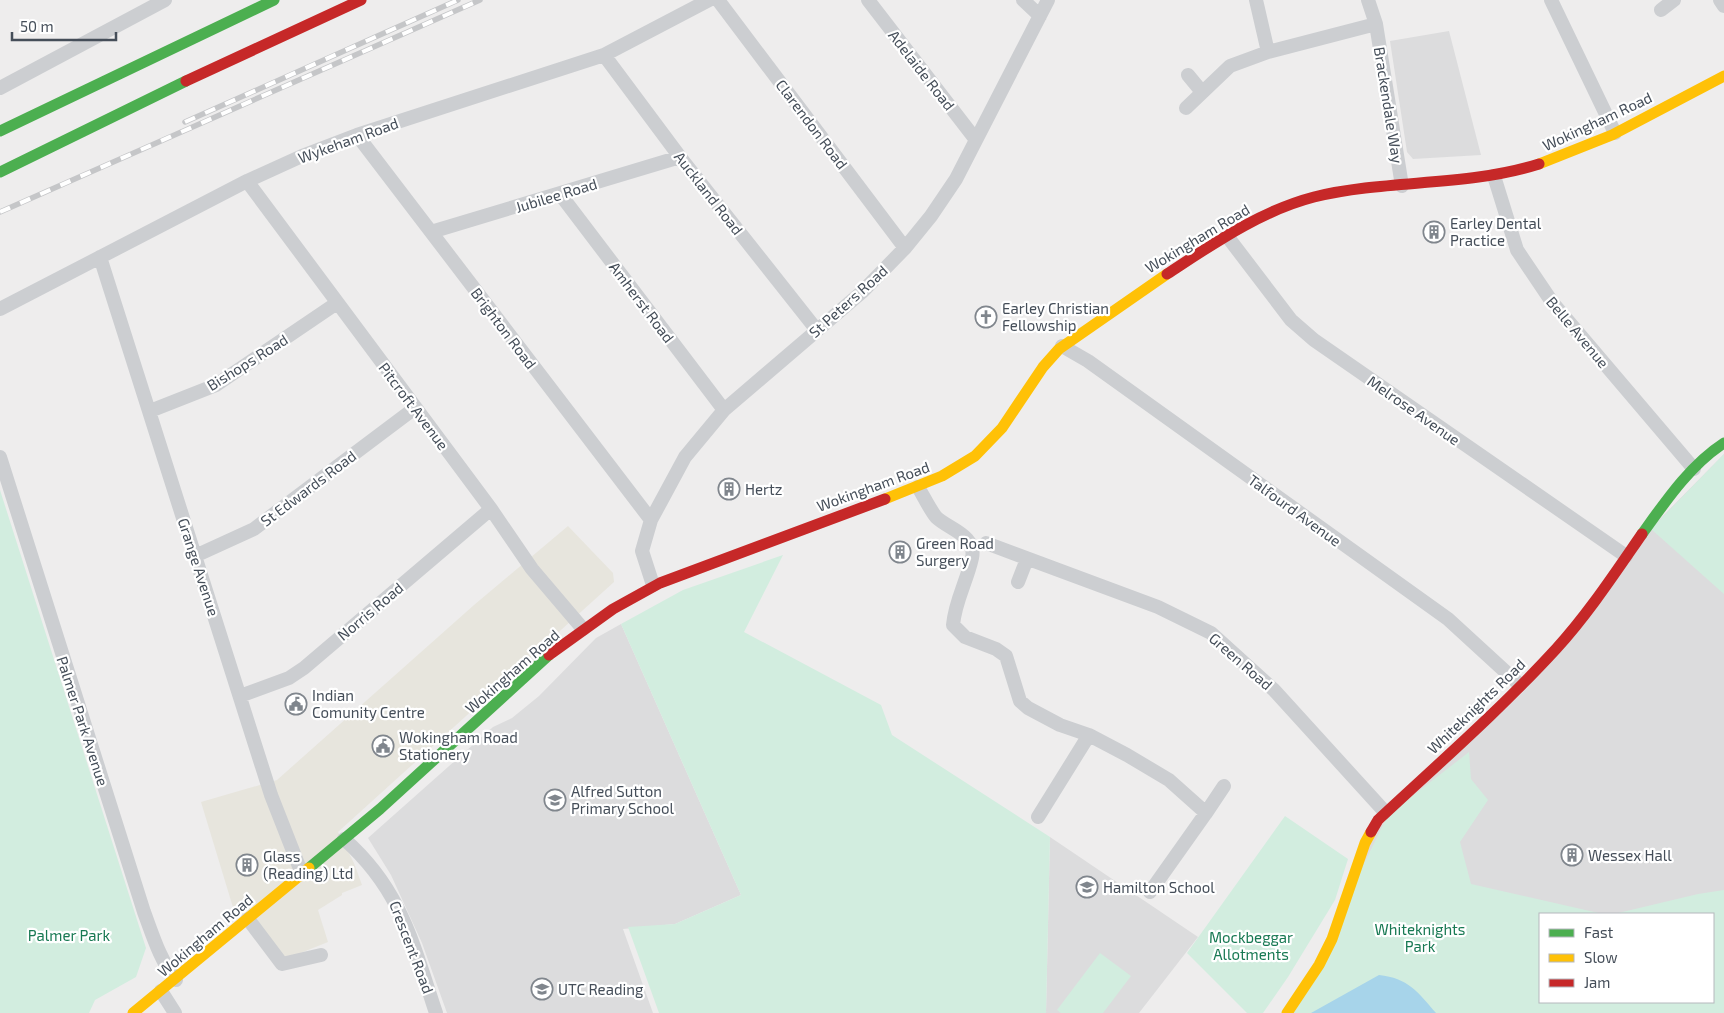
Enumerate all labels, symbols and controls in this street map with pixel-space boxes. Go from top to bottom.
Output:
scale bar [12,10,116,42]
text: 50 m [20,17,54,35]
street label: Adelaide Road [885,26,959,114]
street label: Brackendale Way [1371,45,1407,165]
street label: Clarendon Road [772,76,852,172]
street label: Wokingham Road [1539,88,1655,154]
street label: Wykeham Road [295,113,401,167]
street label: Auckland Road [671,148,747,238]
street label: Jubilee Road [513,174,599,216]
street label: Wokingham Road [1141,200,1253,276]
place label: Earley Dental Practice [1450,214,1542,249]
building icon: Earley Dental Practice [1422,220,1446,244]
street label: Amherst Road [606,258,678,346]
street label: St Peters Road [805,261,891,341]
street label: Brighton Road [468,284,540,372]
street label: Belle Avenue [1543,293,1613,371]
place label: Earley Christian Fellowship [1002,299,1109,334]
church icon: Earley Christian Fellowship [974,305,998,329]
street label: Bishops Road [203,330,291,394]
street label: Pitcroft Avenue [375,359,453,453]
street label: Melrose Avenue [1364,371,1464,449]
street label: St Edwards Road [257,446,359,530]
street label: Wokingham Road [814,457,932,515]
street label: Talfourd Avenue [1245,470,1345,550]
building icon: Hertz [717,477,741,501]
place label: Hertz [745,480,782,498]
street label: Grange Avenue [175,516,223,618]
place label: Green Road Surgery [916,534,994,569]
building icon: Green Road Surgery [888,540,912,564]
street label: Norris Road [333,578,407,644]
street label: Wokingham Road [461,625,563,717]
street label: Green Road [1206,629,1276,693]
street label: Palmer Park Avenue [54,654,112,788]
street label: Whiteknights Road [1423,655,1529,757]
place label: Indian Comunity Centre [312,686,425,721]
public building icon: Indian Comunity Centre [284,692,308,716]
place label: Wokingham Road Stationery [399,728,518,763]
public building icon: Wokingham Road Stationery [371,734,395,758]
place label: Alfred Sutton Primary School [571,782,674,817]
school or university icon: Alfred Sutton Primary School [543,788,567,812]
building icon: Wessex Hall [1560,843,1584,867]
place label: Wessex Hall [1588,846,1672,864]
place label: Glass (Reading) Ltd [263,847,353,882]
building icon: Glass (Reading) Ltd [235,853,259,877]
school or university icon: Hamilton School [1075,875,1099,899]
place label: Hamilton School [1103,878,1215,896]
street label: Wokingham Road [154,890,256,980]
street label: Crescent Road [386,898,438,996]
legend [1539,913,1714,1003]
park label: Whiteknights Park [1375,920,1465,955]
text: Fast [1584,923,1614,941]
park label: Palmer Park [28,926,111,944]
park label: Mockbeggar Allotments [1209,928,1293,963]
text: Slow [1584,948,1618,966]
text: Jam [1584,973,1610,991]
school or university icon: UTC Reading [530,977,554,1001]
place label: UTC Reading [558,980,644,998]

